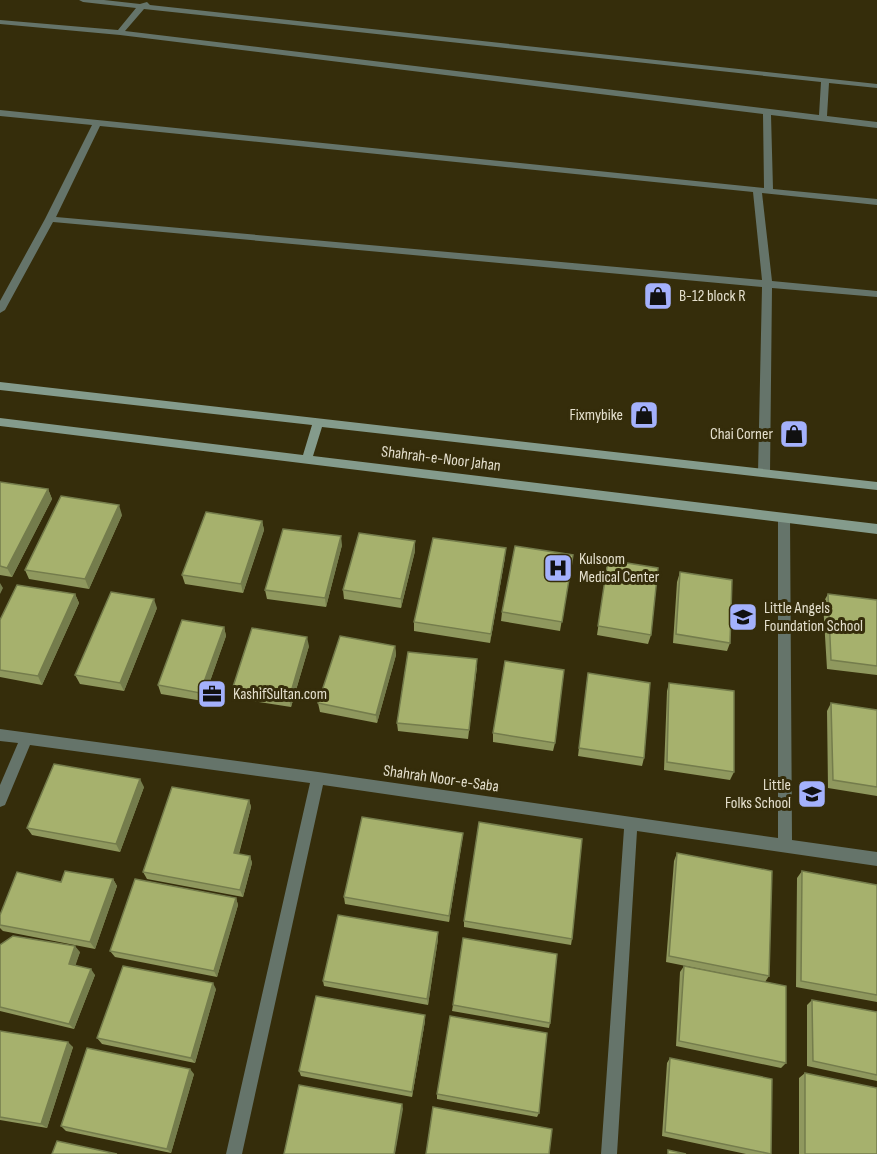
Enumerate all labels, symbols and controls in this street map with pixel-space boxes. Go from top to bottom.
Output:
shop icon: B-12 block R [642,280,674,312]
place label: B-12 block R [679,287,746,306]
shop icon: Fixmybike [628,399,660,431]
place label: Fixmybike [569,406,623,425]
shop icon: Chai Corner [778,418,810,450]
place label: Chai Corner [710,425,773,444]
street label: Shahrah-e-Noor Jahan [380,442,502,476]
place label: Kulsoom Medical Center [579,550,660,587]
hospital icon: Kulsoom Medical Center [542,552,574,584]
place label: Little Angels Foundation School [764,599,863,636]
school or university icon: Little Angels Foundation School [727,601,759,633]
office icon: KashifSultan.com [196,678,228,710]
place label: KashifSultan.com [233,685,327,704]
street label: Shahrah Noor-e-Saba [382,761,500,797]
place label: Little Folks School [725,776,791,813]
school or university icon: Little Folks School [796,778,828,810]

